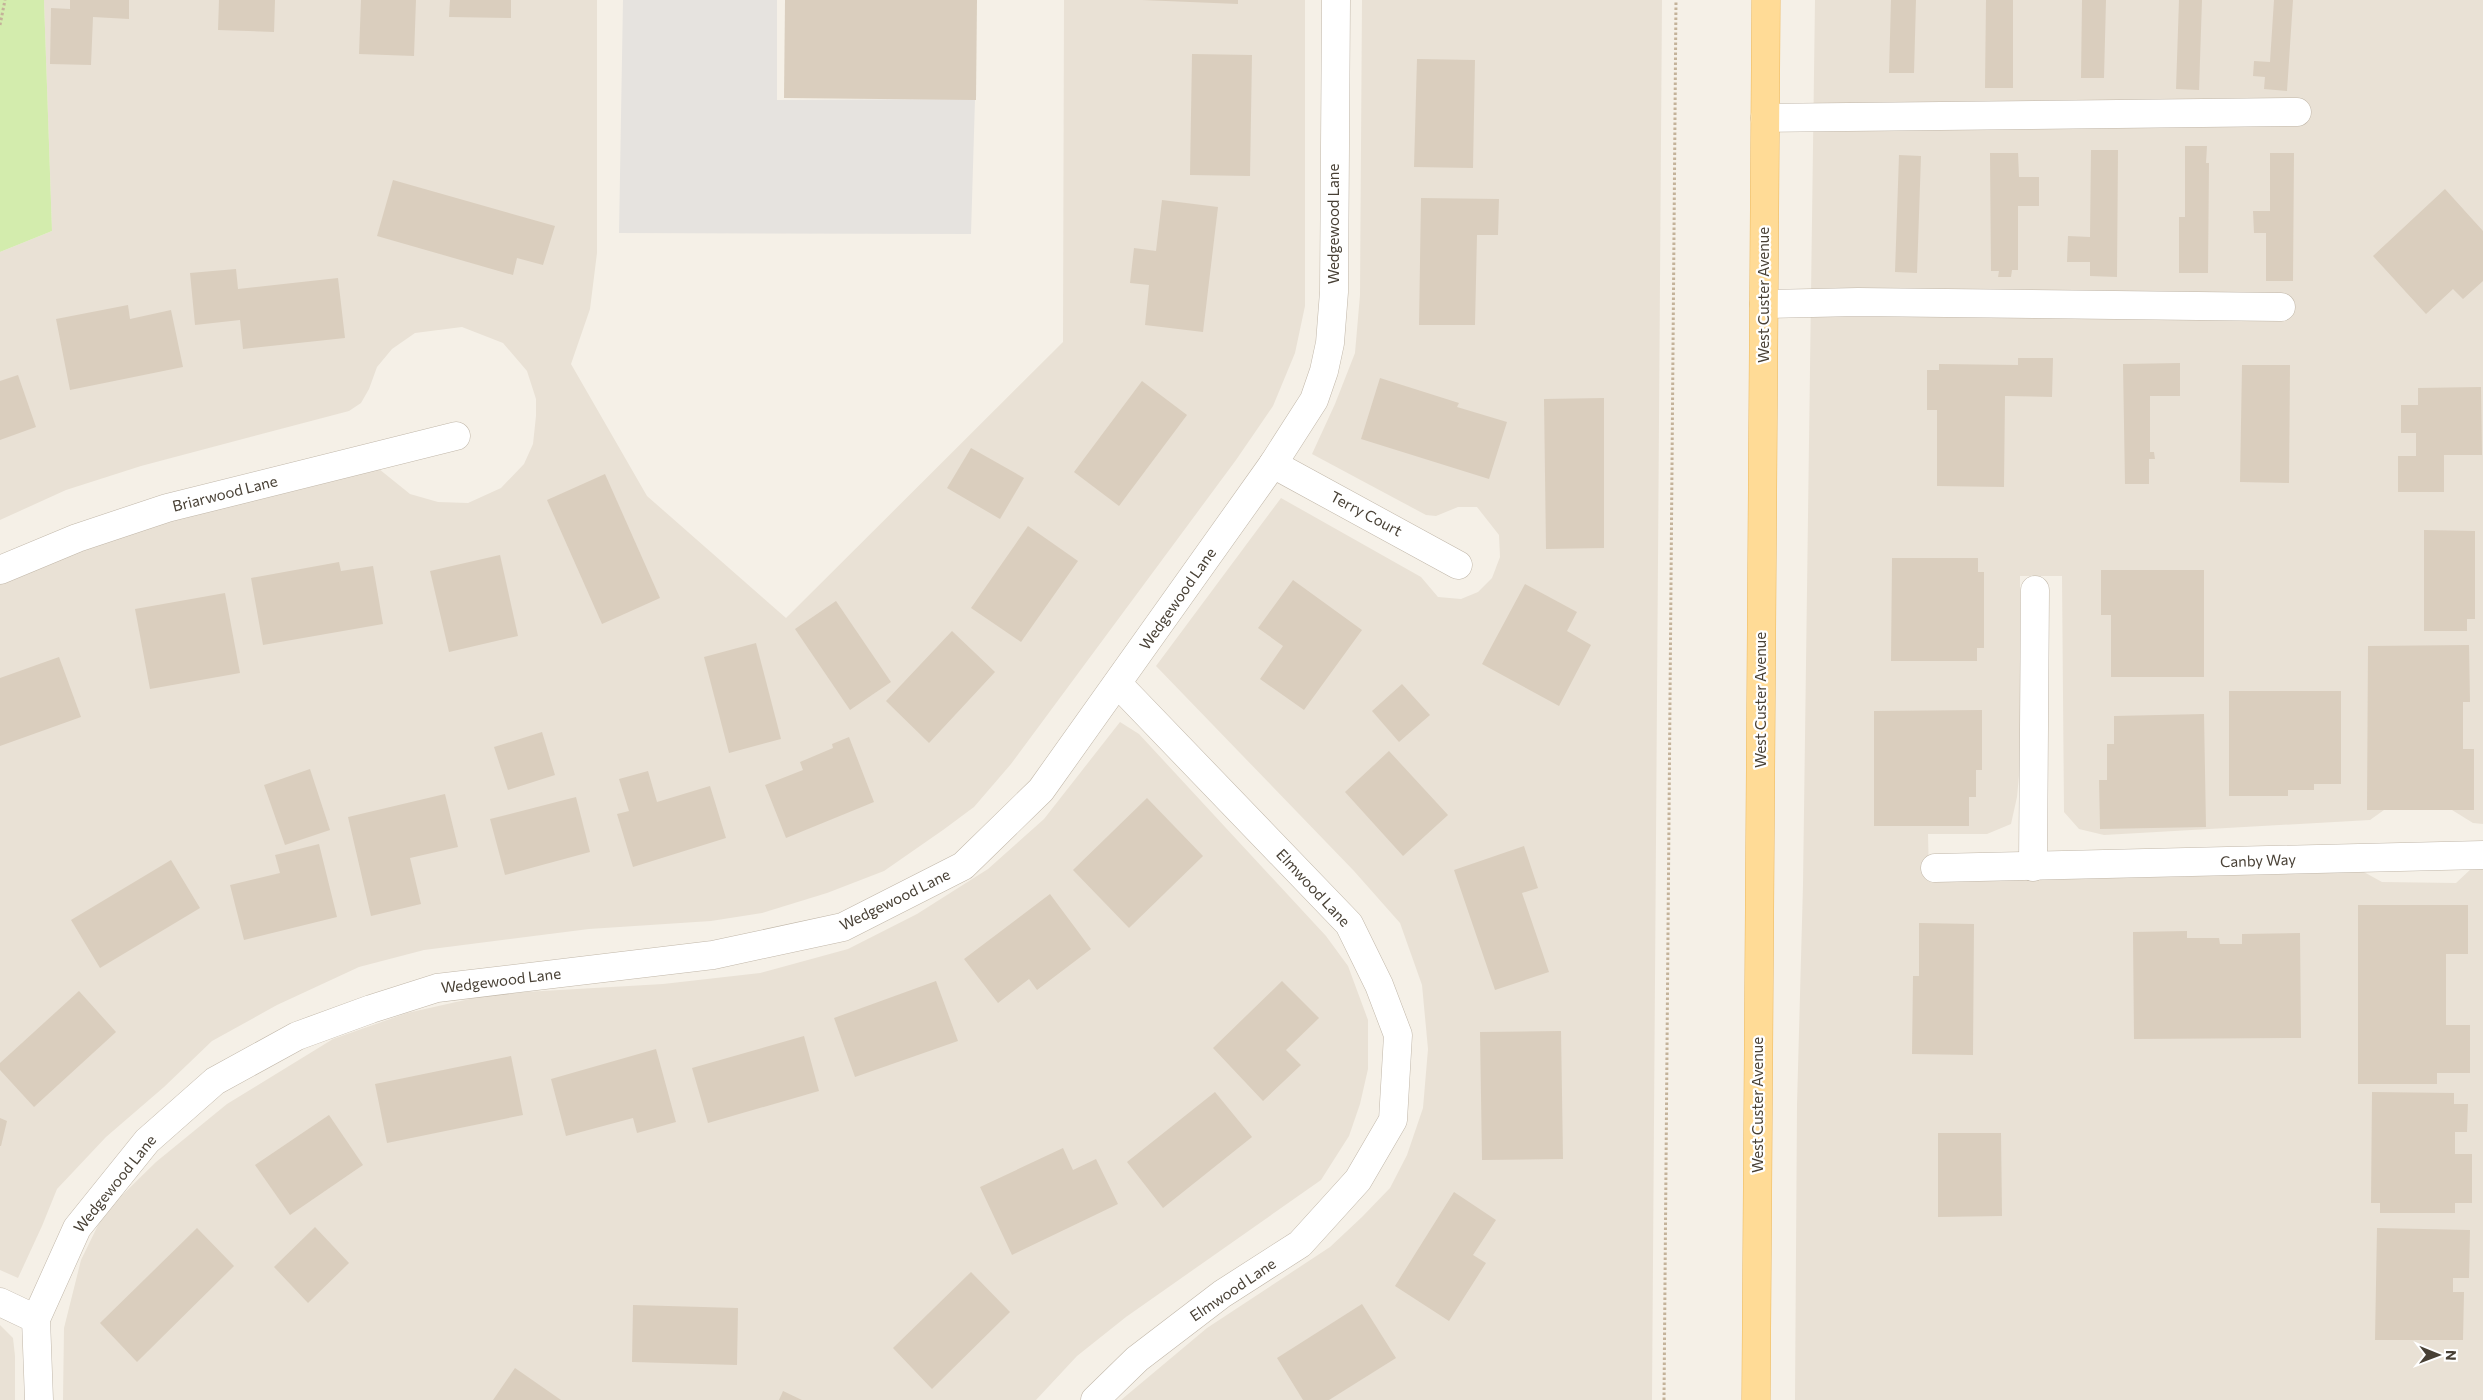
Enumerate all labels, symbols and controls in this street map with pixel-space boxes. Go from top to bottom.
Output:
street label: Wedgewood Lane [1324,164,1342,284]
street label: West Custer Avenue [1754,227,1772,363]
street label: Briarwood Lane [170,471,279,515]
street label: Terry Court [1327,487,1405,540]
street label: Wedgewood Lane [1135,544,1219,653]
street label: West Custer Avenue [1751,632,1769,768]
street label: Elmwood Lane [1273,845,1354,930]
street label: Canby Way [2220,850,2296,870]
street label: Wedgewood Lane [836,865,953,934]
street label: Wedgewood Lane [440,964,562,996]
street label: West Custer Avenue [1748,1037,1766,1173]
street label: Wedgewood Lane [69,1131,159,1236]
street label: Elmwood Lane [1186,1254,1279,1325]
north arrow [2413,1330,2463,1380]
text: N [2443,1350,2460,1361]

